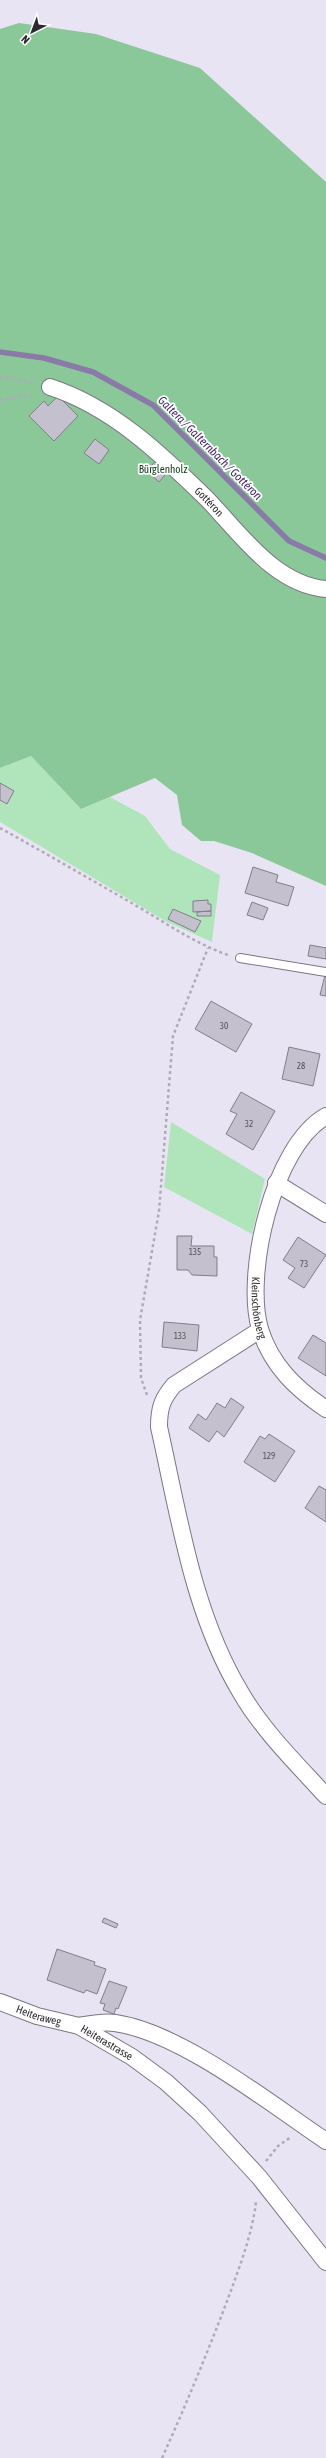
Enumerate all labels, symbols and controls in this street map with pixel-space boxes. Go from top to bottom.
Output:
north arrow [12,12,52,52]
text: N [19,33,32,46]
water label: Galtera / Galternbach / Gottéron [155,393,265,503]
park label: Bürglenholz [139,463,187,475]
street label: Gottéron [191,485,225,519]
house number: 30 [220,1021,228,1031]
house number: 28 [297,1061,305,1071]
house number: 32 [245,1119,253,1129]
house number: 135 [189,1247,201,1257]
house number: 73 [300,1259,308,1269]
street label: Kleinschönberg [250,1276,269,1341]
house number: 133 [174,1331,186,1341]
house number: 129 [263,1451,275,1461]
street label: Heiteraweg [15,2003,63,2028]
street label: Heiterastrasse [79,2022,135,2062]

